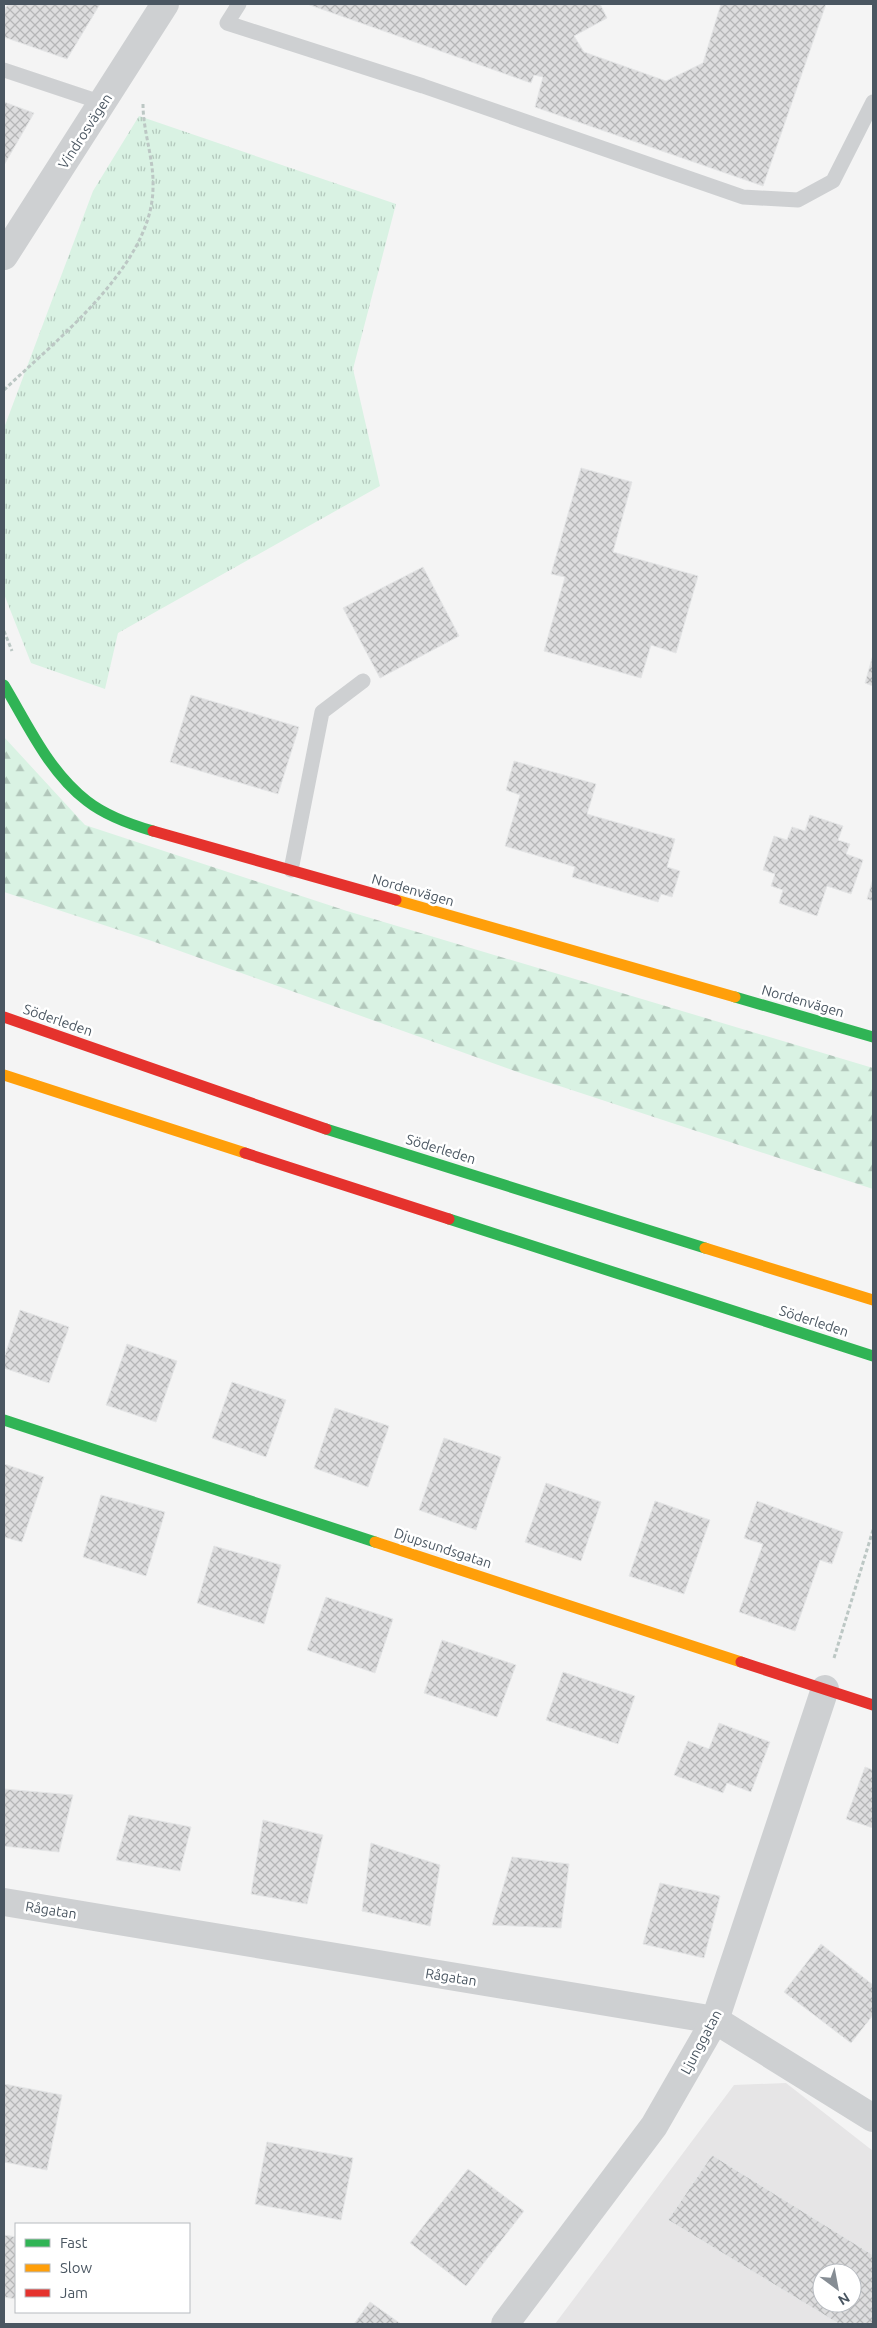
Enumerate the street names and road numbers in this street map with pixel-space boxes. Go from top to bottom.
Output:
street label: Vindrosvägen [55,90,115,172]
street label: Nordenvägen [370,871,456,909]
street label: Nordenvägen [760,982,846,1020]
street label: Söderleden [21,1001,95,1039]
street label: Söderleden [404,1131,478,1167]
street label: Söderleden [777,1302,851,1340]
street label: Djupsundsgatan [392,1525,494,1571]
street label: Rågatan [24,1898,78,1922]
street label: Rågatan [424,1965,478,1989]
street label: Ljunggatan [677,2007,725,2077]

